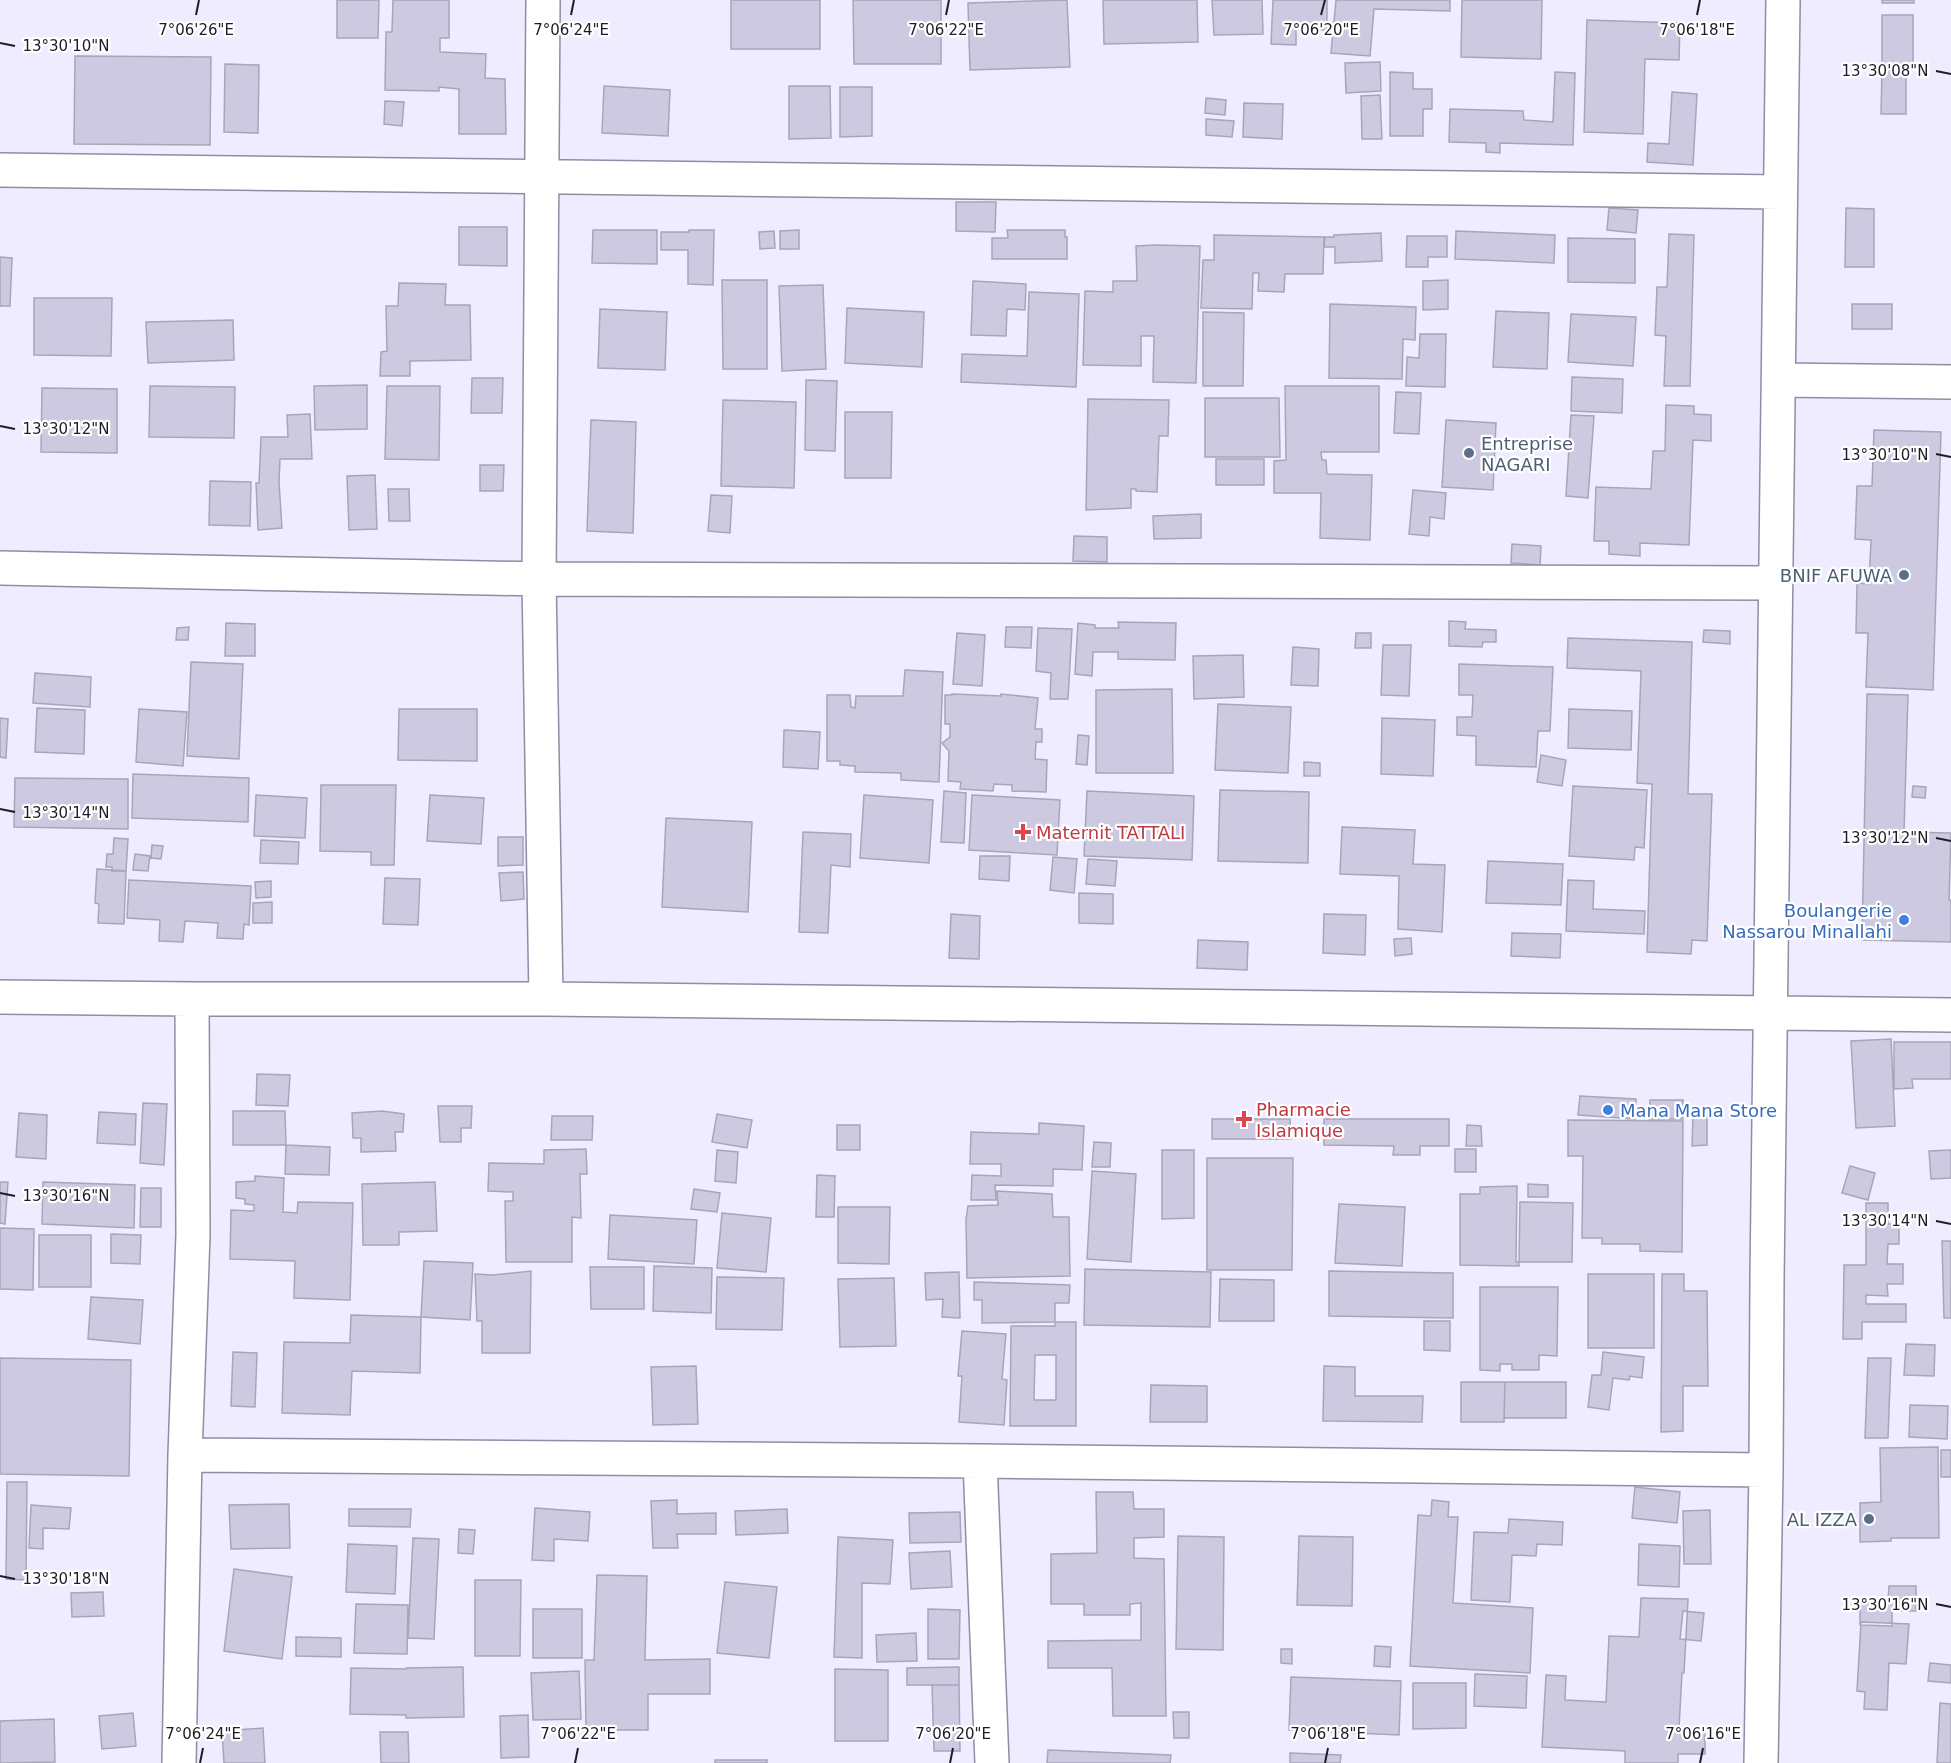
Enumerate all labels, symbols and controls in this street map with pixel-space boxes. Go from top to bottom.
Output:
text: 7°06'26"E [158,21,234,39]
text: 7°06'24"E [533,21,609,39]
text: 7°06'22"E [908,21,984,39]
text: 7°06'20"E [1283,21,1359,39]
text: 7°06'18"E [1659,21,1735,39]
text: 13°30'10"N [22,37,110,55]
text: 13°30'08"N [1841,62,1929,80]
text: 13°30'12"N [22,420,110,438]
place label: Entreprise NAGARI [1481,433,1573,475]
marker: Entreprise NAGARI [1462,446,1476,460]
text: 13°30'10"N [1841,446,1929,464]
place label: BNIF AFUWA [1780,565,1893,586]
marker: BNIF AFUWA [1897,568,1911,582]
text: 13°30'14"N [22,804,110,822]
place label: Maternit TATTALI [1036,822,1185,843]
marker: Maternit TATTALI [1014,823,1032,841]
text: 13°30'12"N [1841,829,1929,847]
place label: Boulangerie Nassarou Minallahi [1722,900,1892,942]
marker: Boulangerie Nassarou Minallahi [1897,913,1911,927]
place label: Pharmacie Islamique [1256,1099,1351,1141]
place label: Mana Mana Store [1620,1100,1777,1121]
marker: Mana Mana Store [1601,1103,1615,1117]
marker: Pharmacie Islamique [1237,1112,1251,1126]
text: 13°30'16"N [22,1187,110,1205]
text: 13°30'14"N [1841,1212,1929,1230]
place label: AL IZZA [1787,1509,1858,1530]
marker: AL IZZA [1862,1512,1876,1526]
text: 13°30'18"N [22,1570,110,1588]
text: 13°30'16"N [1841,1596,1929,1614]
text: 7°06'24"E [165,1725,241,1743]
text: 7°06'22"E [540,1725,616,1743]
text: 7°06'20"E [915,1725,991,1743]
text: 7°06'18"E [1290,1725,1366,1743]
text: 7°06'16"E [1665,1725,1741,1743]

